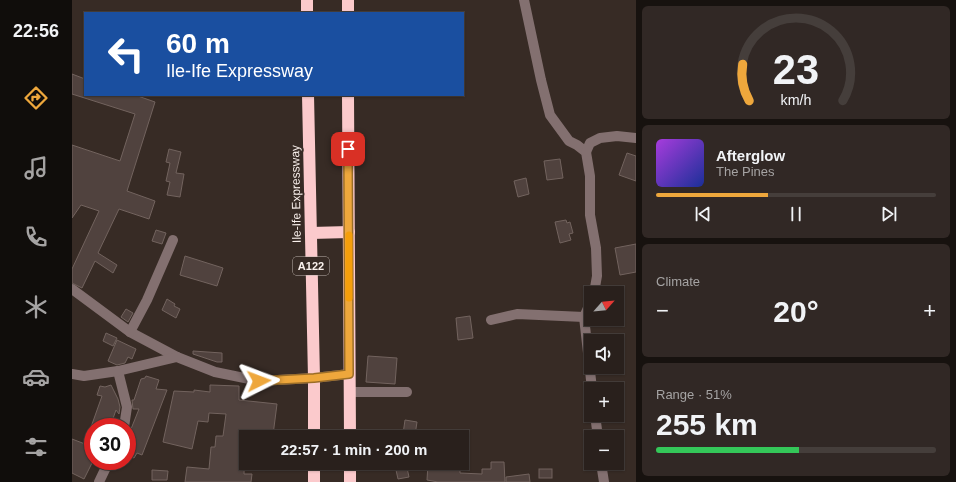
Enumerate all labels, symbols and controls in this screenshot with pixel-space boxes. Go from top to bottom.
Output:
text: 22:56 [13,21,59,41]
icon: left [100,28,152,80]
text: 60 m [166,28,230,59]
text: 23 [773,45,819,92]
text: Ile-Ife Expressway [166,61,313,81]
icon: directions [22,84,50,112]
text: km/h [781,91,812,107]
pin [331,132,365,166]
icon: arrive [337,138,359,160]
street label: Ile-Ife Expressway [288,145,304,243]
text: Afterglow [716,147,785,164]
icon: music [22,154,50,182]
text: The Pines [716,164,775,179]
icon: previous [692,203,714,225]
icon: pause [785,203,807,225]
icon: next [878,203,900,225]
icon: phone [22,223,50,251]
road number: A122 [293,257,329,275]
text: Climate [656,274,700,289]
north arrow [584,286,624,326]
map controls [584,286,624,470]
icon: climate [22,293,50,321]
text: 20° [773,295,819,328]
text: − [656,298,669,323]
text: + [923,298,936,323]
button: sound [584,334,624,374]
position arrow [238,360,280,402]
icon: car [22,363,50,391]
button: + [584,382,624,422]
text: Range · 51% [656,387,732,402]
text: 255 km [656,408,758,441]
speed limit sign: 30 [84,418,136,470]
button: − [584,430,624,470]
icon: filters [22,433,50,461]
text: 22:57 · 1 min · 200 m [281,441,427,458]

